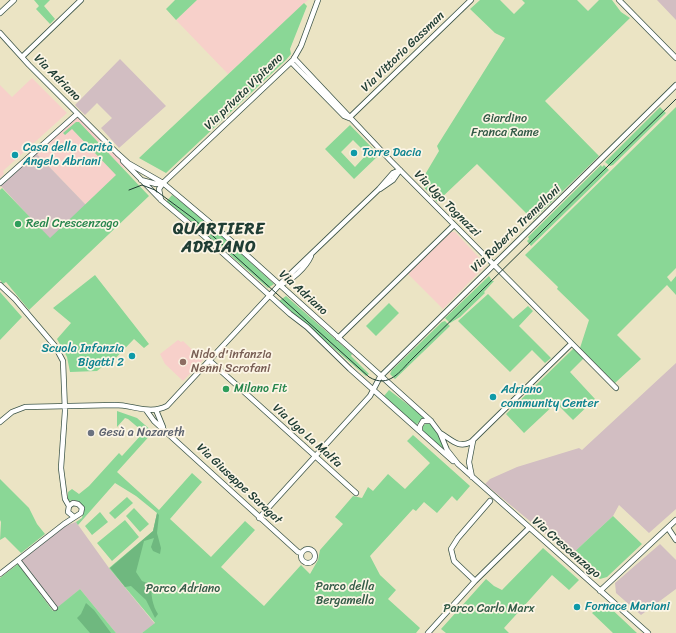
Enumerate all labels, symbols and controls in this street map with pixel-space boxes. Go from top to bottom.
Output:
street label: Via Vittorio Gassman [359,9,447,95]
street label: Via privata Vipiteno [202,51,286,133]
street label: Via Adriano [31,52,83,104]
park label: Giardino Franca Rame [471,112,539,140]
place label: Casa della Carità Angelo Abriani [23,141,113,169]
place label: Torre Dacia [362,146,421,160]
marker: Torre Dacia [349,148,359,158]
marker: Casa della Carità Angelo Abriani [10,150,20,160]
street label: Via Ugo Tognazzi [411,168,483,240]
street label: Via Roberto Tremelloni [468,182,564,276]
place label: Real Crescenzago [26,217,119,231]
marker: Real Crescenzago [13,219,23,229]
district label: QUARTIERE ADRIANO [174,220,264,258]
street label: Via Adriano [276,267,330,319]
place label: Scuola Infanzia Bigatti 2 [41,342,124,370]
place label: Nido d'infanzia Nenni Scrofani [191,348,272,376]
marker: Scuola Infanzia Bigatti 2 [127,351,137,361]
marker: Nido d'infanzia Nenni Scrofani [178,357,188,367]
place label: Milano Fit [234,382,287,396]
place label: Adriano community Center [501,383,599,411]
marker: Milano Fit [221,384,231,394]
marker: Adriano community Center [488,392,498,402]
street label: Via Ugo La Malfa [269,401,345,471]
place label: Gesù a Nazareth [99,426,185,440]
marker: Gesù a Nazareth [86,428,96,438]
street label: Via Giuseppe Saragat [193,441,285,527]
street label: Via Crescenzago [529,514,603,582]
park label: Parco della Bergamella [316,580,374,608]
park label: Parco Adriano [146,582,220,596]
place label: Fornace Mariani [585,600,670,614]
park label: Parco Carlo Marx [443,602,535,616]
marker: Fornace Mariani [572,602,582,612]

